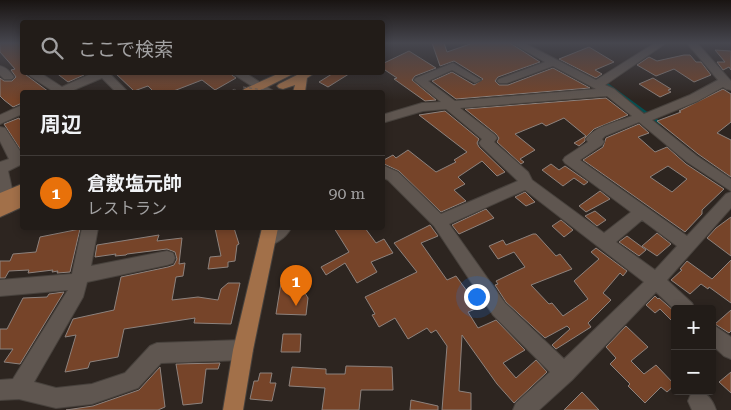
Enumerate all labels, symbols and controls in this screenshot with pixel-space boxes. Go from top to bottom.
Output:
search box [20,20,385,75]
icon: search [38,34,66,62]
text: ここで検索 [78,38,173,61]
text: 周辺 [40,113,82,137]
text: 倉敷塩元帥 [87,172,182,195]
text: 1 [52,184,60,203]
text: 90 m [328,184,365,203]
text: レストラン [87,199,167,218]
pin: 1 [280,265,312,306]
your location [464,284,490,310]
map controls [671,305,716,395]
button: + [671,305,716,350]
button: − [671,350,716,395]

